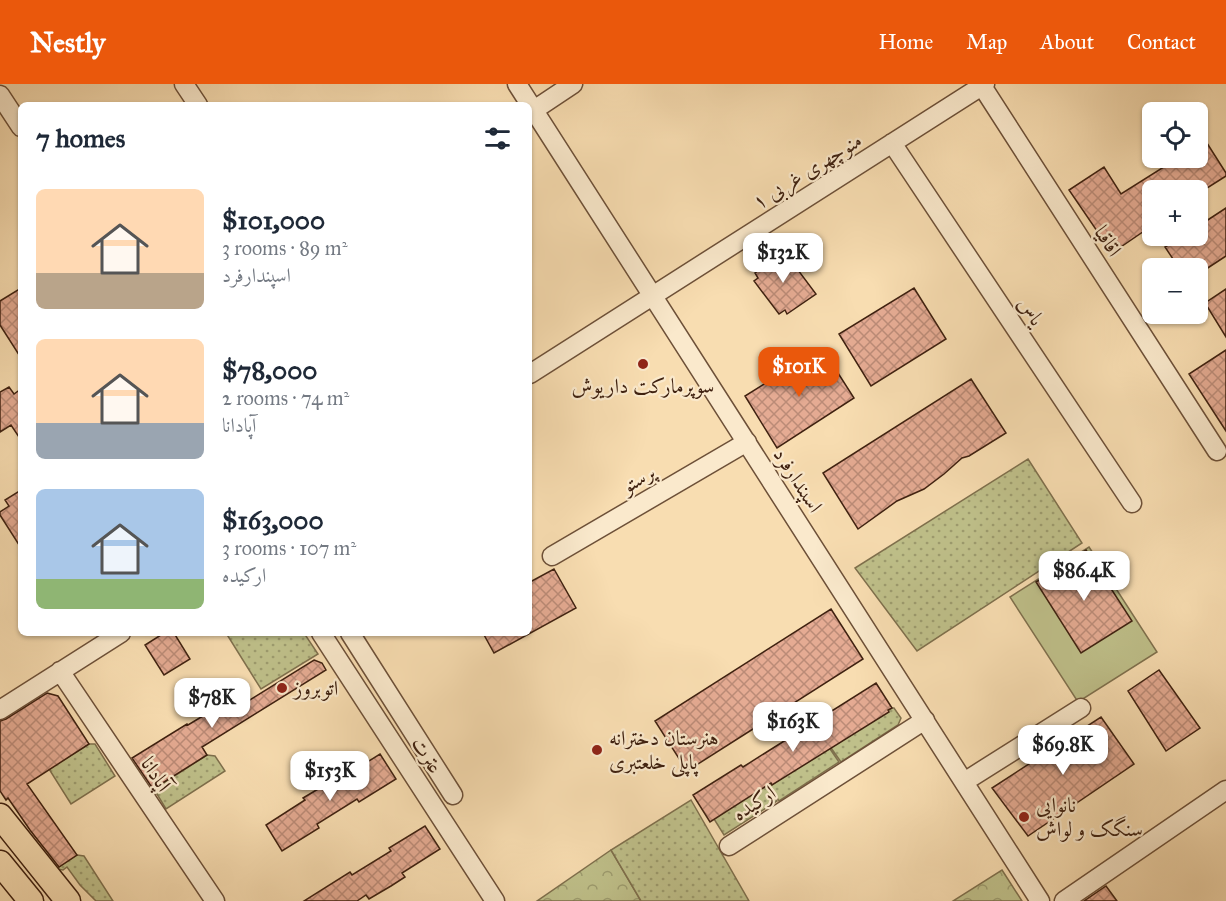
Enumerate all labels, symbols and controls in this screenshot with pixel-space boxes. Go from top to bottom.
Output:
text: Nestly [30,25,105,60]
text: Home [878,29,933,55]
text: Map [966,29,1007,55]
text: About [1040,29,1094,55]
text: Contact [1127,29,1196,55]
map controls [1142,102,1208,324]
button: locate [1142,102,1208,168]
text: 7 homes [36,122,125,154]
icon: filters [481,122,514,155]
street label: منوچهری غربی ۱ [747,127,868,217]
button: + [1142,180,1208,246]
text: $101,000 [222,204,325,236]
icon: home [84,213,156,285]
street label: اقاقیا [1088,221,1128,261]
pin: $132K [741,233,825,284]
text: 3 rooms · 89 m² [222,236,347,260]
text: $132K [757,240,809,264]
button: − [1142,258,1208,324]
text: اسپندارفرد [222,263,291,287]
street label: یاس [1012,291,1051,331]
pin: $101K [757,347,841,398]
text: $78,000 [222,354,317,386]
text: $101K [772,354,826,378]
marker: سوپرمارکت داریوش [636,357,650,371]
icon: home [84,363,156,435]
place label: سوپرمارکت داریوش [571,373,715,399]
text: 2 rooms · 74 m² [222,386,349,410]
text: آپادانا [222,413,256,437]
street label: اسپندارفرد [766,443,829,519]
street label: پرستو [615,458,661,500]
text: $163,000 [222,504,324,536]
icon: home [84,513,156,585]
text: 3 rooms · 107 m² [222,536,356,560]
pin: $86.4K [1035,551,1133,602]
text: $86.4K [1053,558,1115,582]
text: ارکیده [222,563,266,587]
place label: اتوبروز [292,675,338,701]
pin: $78K [176,678,248,729]
marker: اتوبروز [275,681,289,695]
text: $78K [188,685,236,709]
pin: $163K [751,702,835,753]
text: $163K [767,709,819,733]
place label: هنرستان دخترانه پاپلی خلعتبری [609,725,719,778]
pin: $69.8K [1014,725,1112,776]
street label: عترت [405,731,449,779]
text: $69.8K [1032,732,1094,756]
marker: هنرستان دخترانه پاپلی خلعتبری [590,743,604,757]
pin: $153K [288,751,372,802]
street label: آپادانا [133,752,178,799]
text: $153K [304,758,356,782]
street label: ارکیده [727,779,781,827]
place label: نانوایی سنگک و لواش [1036,792,1143,842]
marker: نانوایی سنگک و لواش [1017,810,1031,824]

